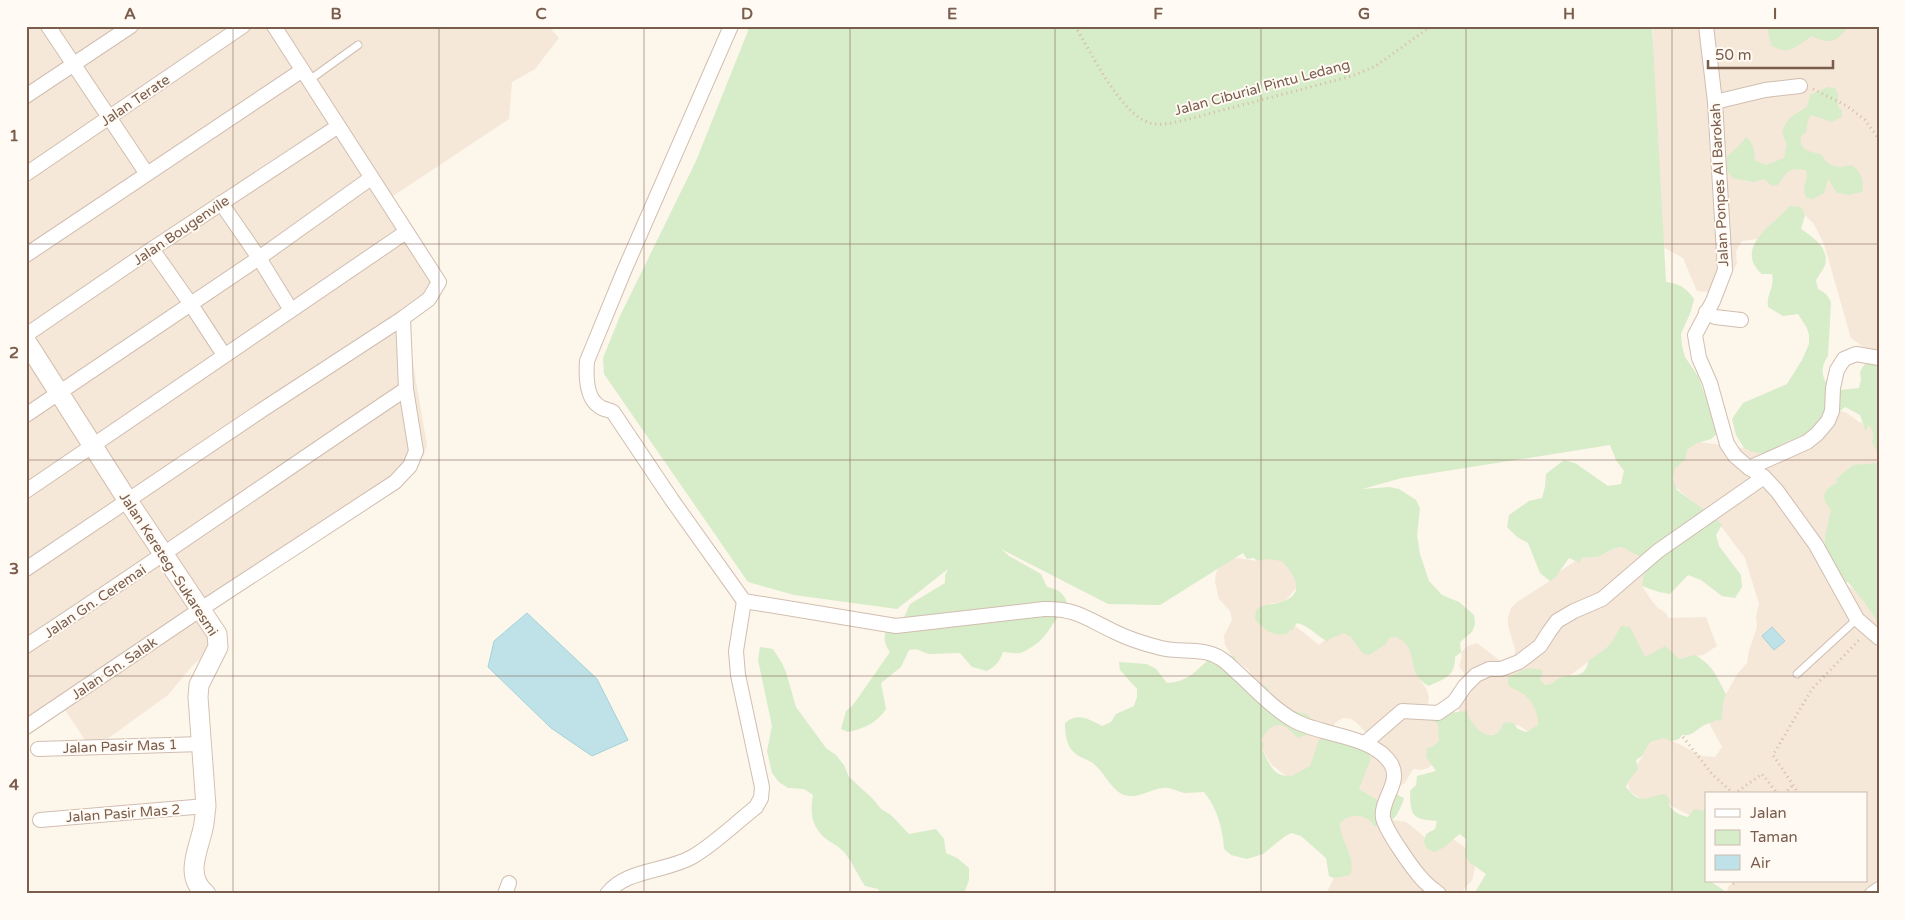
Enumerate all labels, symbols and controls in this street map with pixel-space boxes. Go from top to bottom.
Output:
text: A [124,4,136,24]
text: B [330,4,342,24]
text: C [535,4,547,24]
text: D [741,4,753,24]
text: E [947,4,957,24]
text: F [1153,4,1163,24]
text: G [1358,4,1370,24]
text: H [1563,4,1575,24]
text: I [1773,4,1777,24]
scale bar [1708,38,1832,70]
text: 50 m [1715,46,1752,64]
street label: Jalan Ciburial Pintu Ledang [1172,56,1352,119]
street label: Jalan Terate [97,71,173,130]
street label: Jalan Ponpes Al Barokah [1707,103,1732,267]
text: 1 [9,126,19,146]
street label: Jalan Bougenvile [130,192,233,269]
text: 2 [9,343,19,363]
street label: Jalan Kereteg–Sukaresmi [116,489,221,639]
text: 3 [9,559,19,579]
street label: Jalan Gn. Ceremai [41,561,149,642]
street label: Jalan Gn. Salak [68,633,161,703]
street label: Jalan Pasir Mas 1 [62,736,178,757]
text: 4 [9,775,19,795]
legend [1705,792,1868,882]
street label: Jalan Pasir Mas 2 [65,801,181,826]
text: Jalan [1750,804,1787,822]
text: Taman [1750,828,1798,846]
text: Air [1750,854,1771,872]

